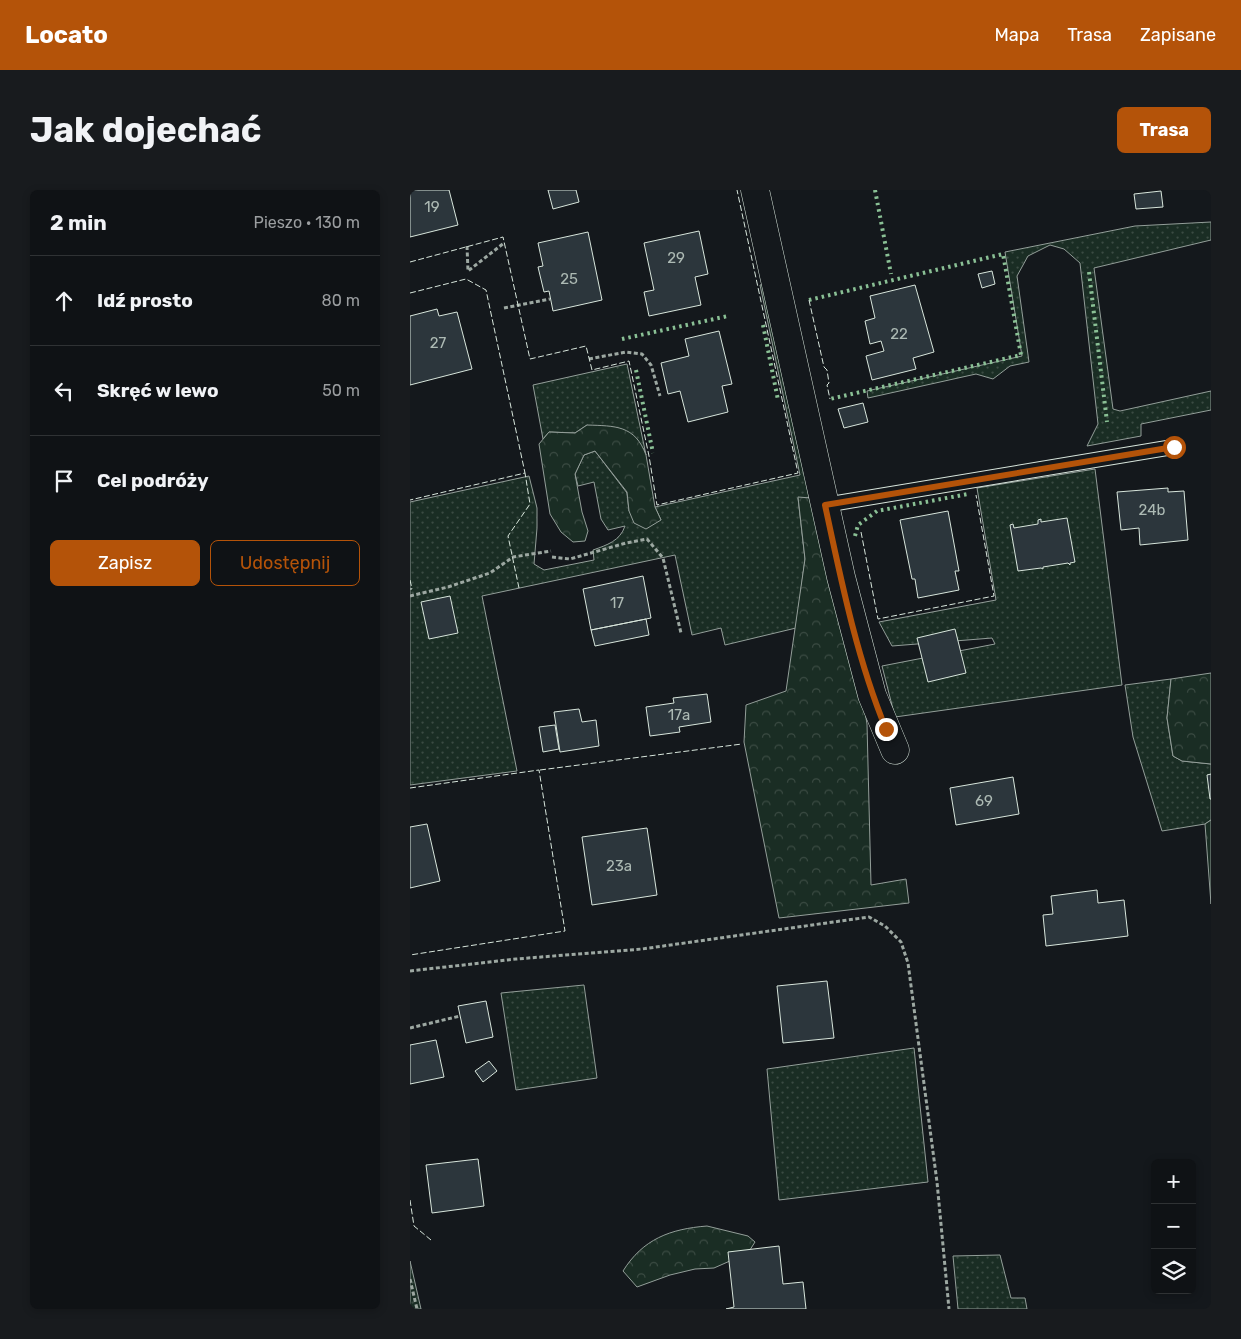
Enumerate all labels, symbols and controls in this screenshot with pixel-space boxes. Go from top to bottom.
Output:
text: Locato [25,21,108,49]
text: Mapa [994,24,1039,46]
text: Trasa [1067,24,1112,46]
text: Zapisane [1140,24,1216,46]
button: Trasa [1117,107,1211,153]
text: Jak dojechać [30,109,261,151]
house number: 19 [424,198,440,216]
text: 2 min [50,210,107,235]
text: Pieszo · 130 m [254,213,360,232]
house number: 29 [667,249,685,267]
house number: 25 [560,270,578,288]
icon: ahead [50,287,78,315]
text: Idź prosto [97,289,193,312]
text: 80 m [322,291,360,310]
house number: 22 [890,325,908,343]
house number: 27 [430,334,447,352]
icon: left [50,377,78,405]
text: Skręć w lewo [97,379,219,402]
text: 50 m [322,381,360,400]
route start [1163,436,1186,459]
icon: arrive [50,467,78,495]
text: Cel podróży [97,469,209,492]
house number: 24b [1139,501,1166,519]
button: Zapisz [50,540,200,586]
button: Udostępnij [210,540,360,586]
house number: 17 [610,594,624,612]
house number: 17a [668,706,690,724]
route end [875,718,898,741]
house number: 69 [975,792,993,810]
house number: 23a [606,857,632,875]
map controls [1151,1159,1196,1294]
button: + [1151,1159,1196,1204]
button: − [1151,1204,1196,1249]
button: layers [1151,1249,1196,1294]

